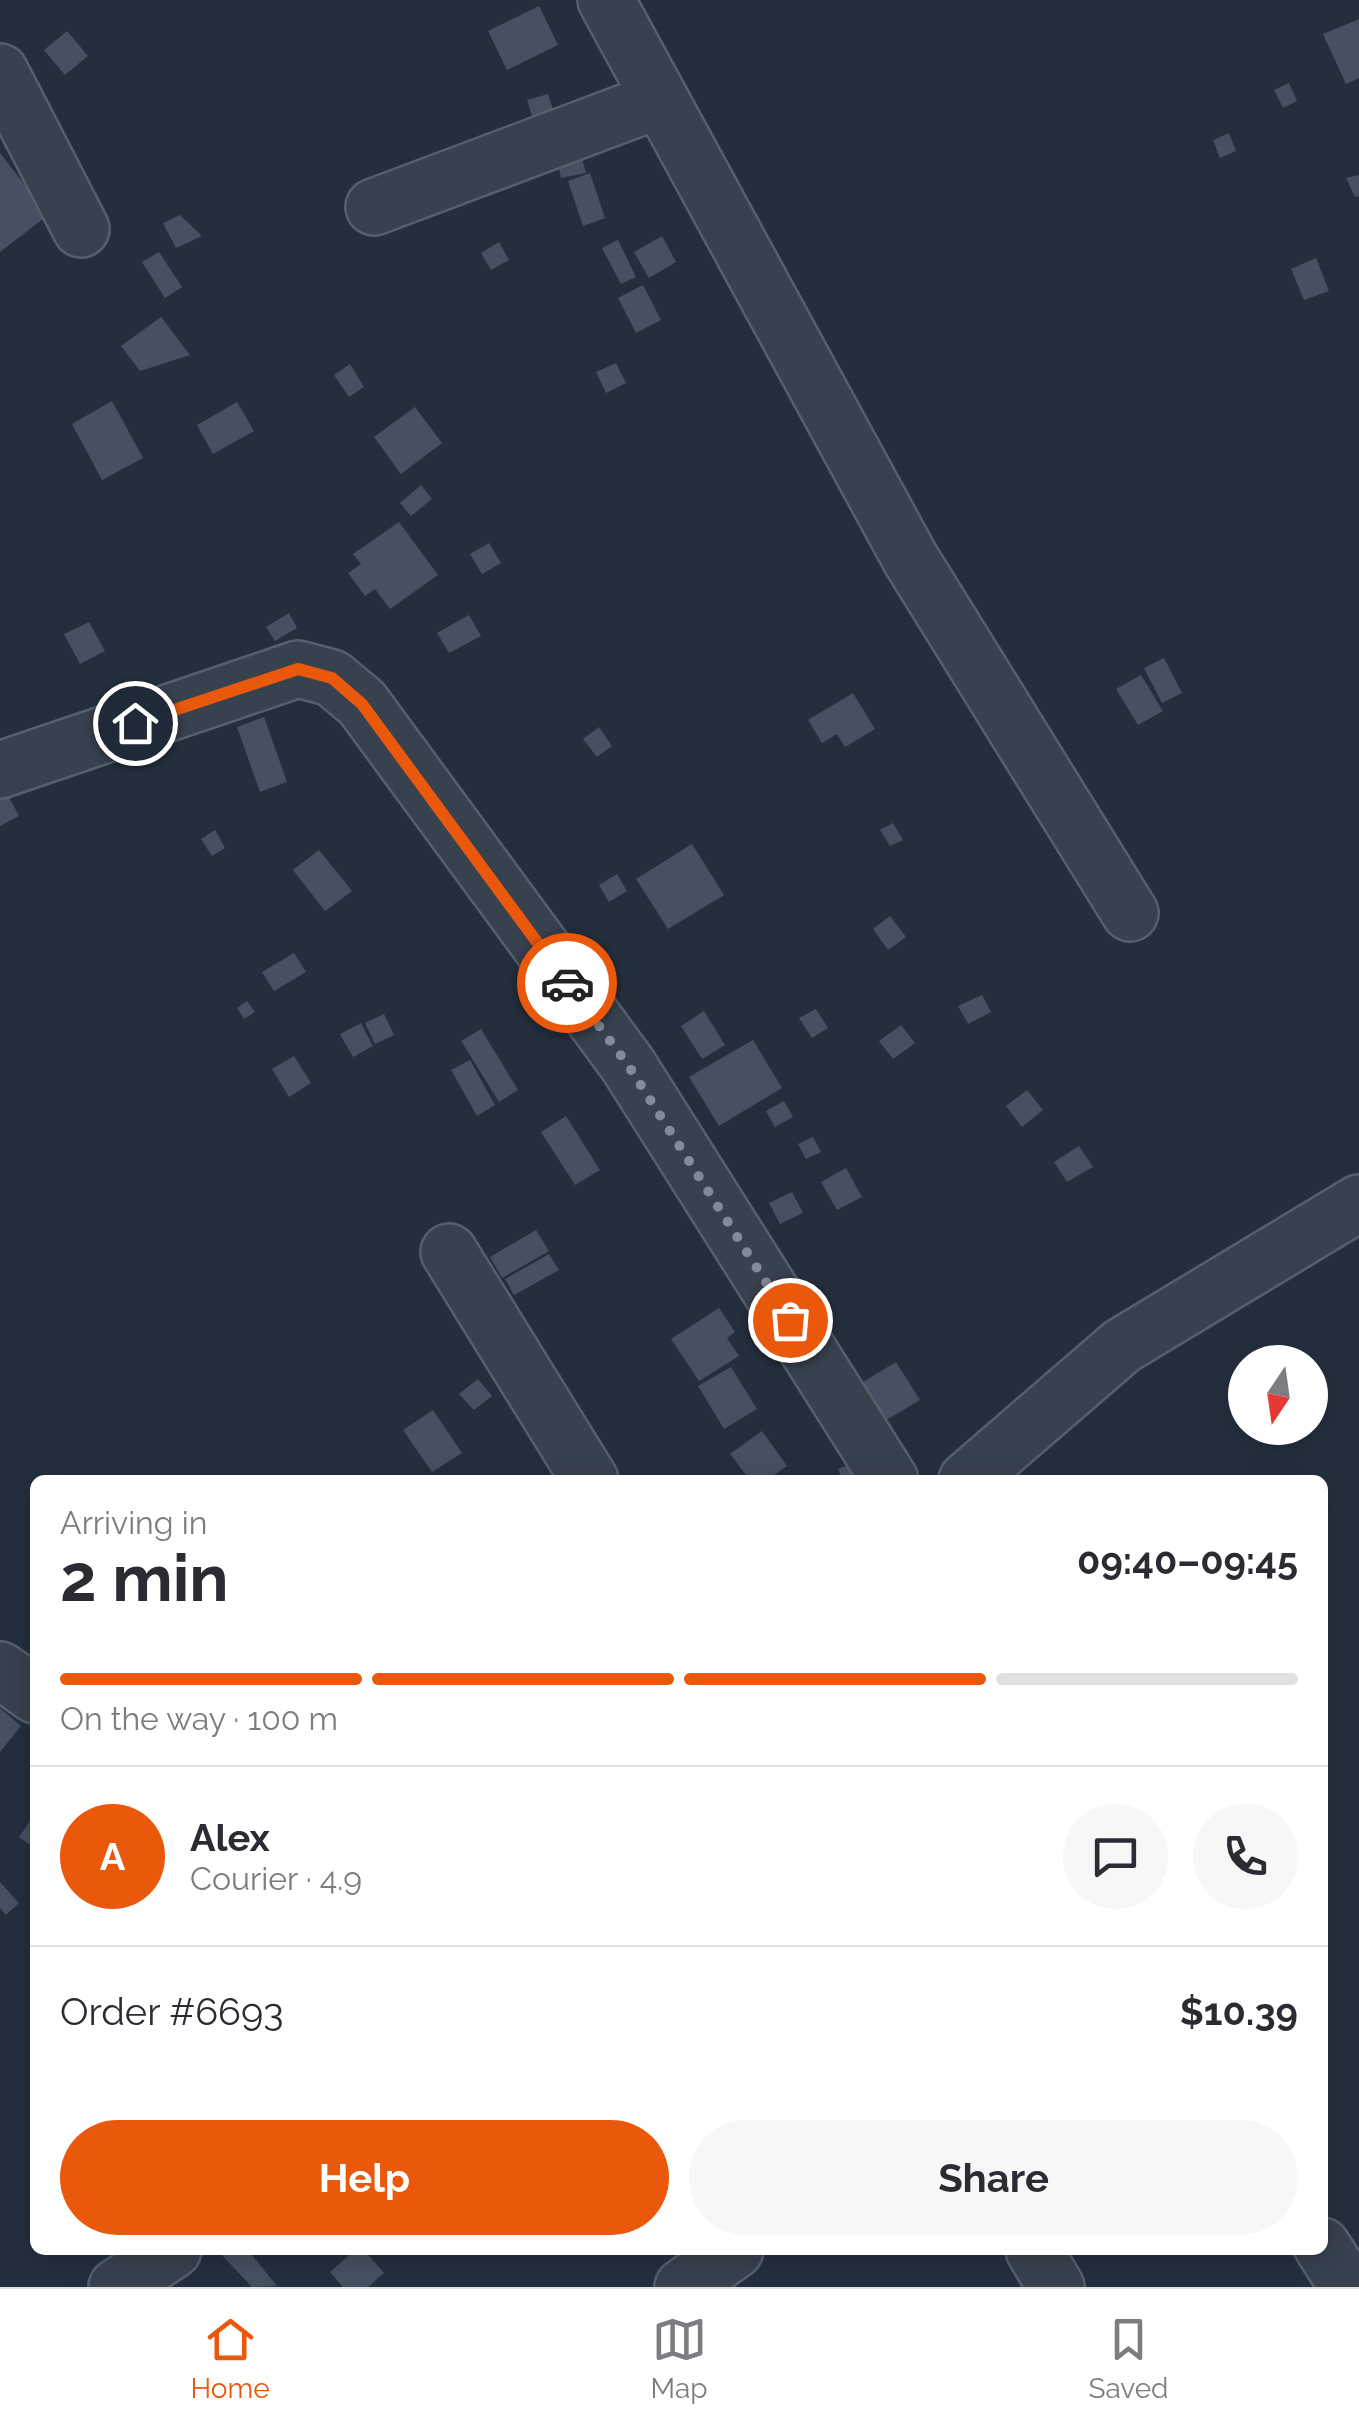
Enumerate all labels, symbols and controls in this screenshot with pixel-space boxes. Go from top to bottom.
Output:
pin [93,681,178,766]
icon: home [108,696,163,751]
courier [517,933,617,1033]
icon: car [540,956,595,1011]
pin [748,1278,833,1363]
icon: bag [763,1293,818,1348]
north arrow [1228,1345,1328,1445]
map controls [1228,1345,1328,1445]
text: Arriving in [60,1504,207,1541]
text: 09:40–09:45 [1077,1538,1298,1583]
text: 2 min [60,1540,229,1616]
text: On the way · 100 m [60,1700,338,1737]
button: chat [1063,1804,1168,1909]
button: phone [1193,1804,1298,1909]
text: Alex [190,1815,270,1860]
text: A [100,1834,125,1879]
text: Courier · 4.9 [190,1860,362,1897]
text: Order #6693 [60,1989,284,2034]
text: $10.39 [1180,1989,1298,2034]
button: Help [60,2120,669,2235]
button: Share [689,2120,1298,2235]
tab: Home [190,2312,270,2405]
tab: Map [651,2312,708,2405]
tab: Saved [1088,2312,1169,2405]

